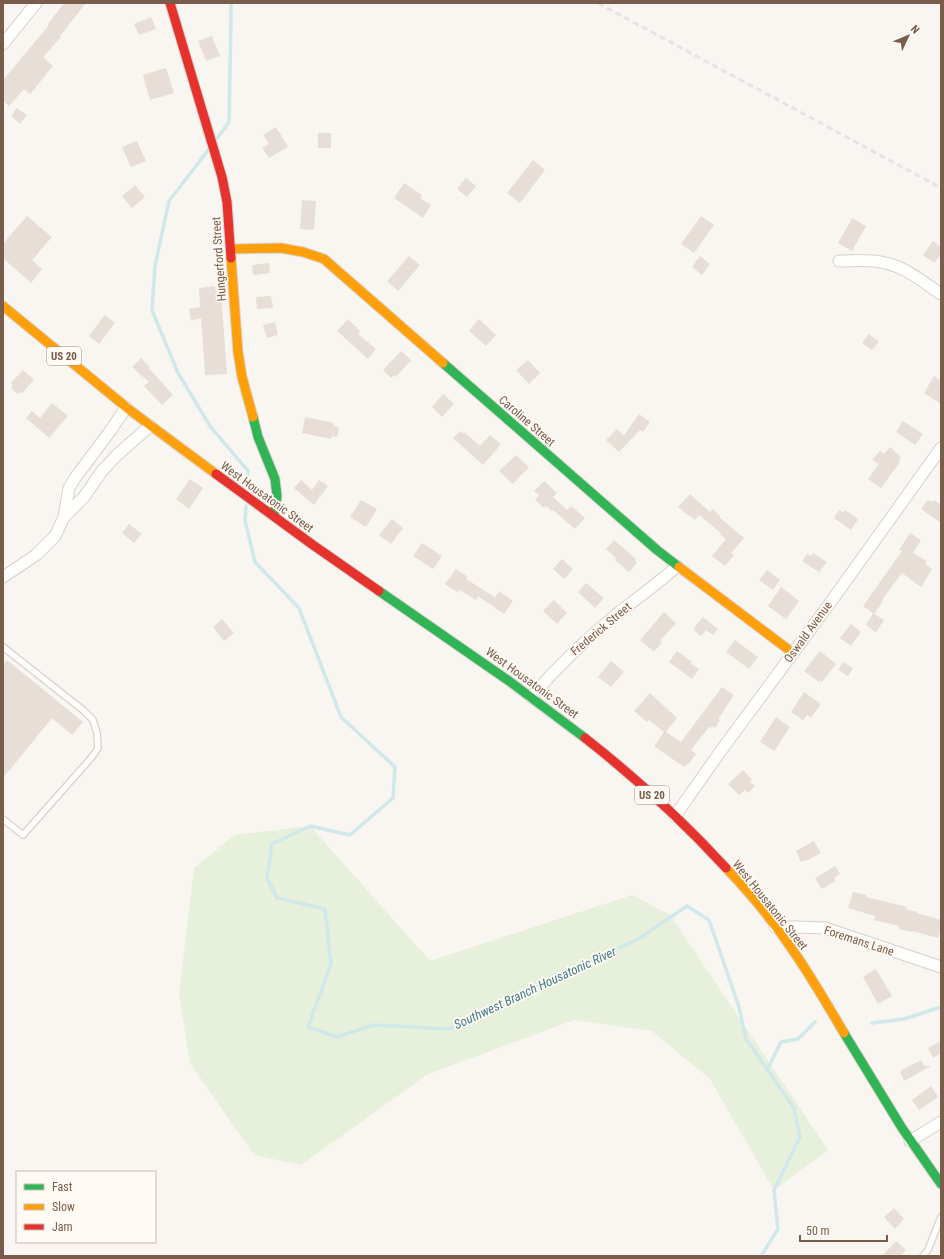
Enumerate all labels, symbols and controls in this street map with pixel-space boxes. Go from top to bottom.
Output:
north arrow [888,16,928,56]
text: N [908,22,922,37]
street label: Hungerford Street [209,216,229,302]
road number: US 20 [47,347,81,365]
street label: Caroline Street [496,393,558,450]
street label: West Housatonic Street [218,459,316,536]
street label: Oswald Avenue [781,598,835,665]
street label: Frederick Street [568,599,634,658]
street label: West Housatonic Street [483,645,581,722]
road number: US 20 [635,786,669,804]
street label: West Housatonic Street [730,857,811,953]
street label: Foremans Lane [822,923,896,959]
water label: Southwest Branch Housatonic River [452,943,620,1032]
legend [16,1171,156,1243]
text: Fast [52,1180,73,1194]
text: Slow [52,1200,75,1214]
scale bar [800,1217,887,1243]
text: Jam [52,1220,73,1234]
text: 50 m [806,1224,830,1238]

